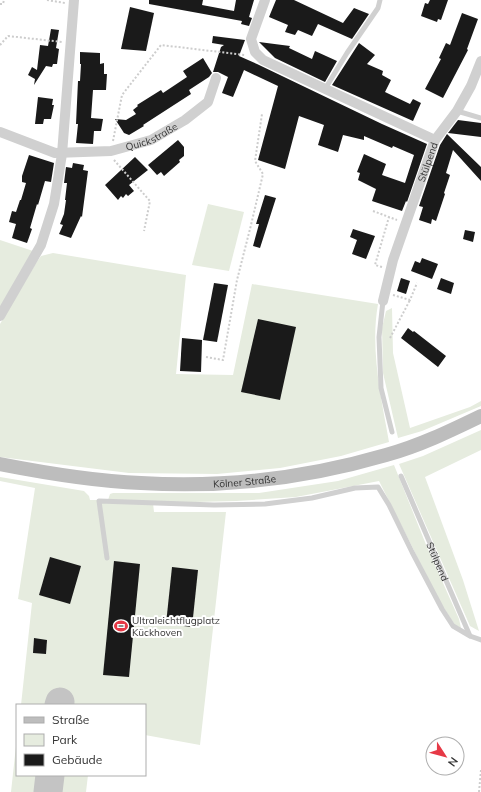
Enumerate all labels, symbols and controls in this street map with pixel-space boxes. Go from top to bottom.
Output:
street label: Quickstraße [124,119,180,153]
street label: Stülpend [414,140,440,184]
street label: Kölner Straße [213,472,277,490]
street label: Stülpend [424,540,452,583]
place label: Ultraleichtflugplatz Kückhoven [132,614,220,639]
sports icon: Ultraleichtflugplatz Kückhoven [113,618,129,634]
legend [16,704,146,776]
text: Straße [52,712,89,727]
text: Park [52,732,78,747]
north arrow [425,736,465,776]
text: Gebäude [52,752,102,767]
text: N [445,754,461,769]

